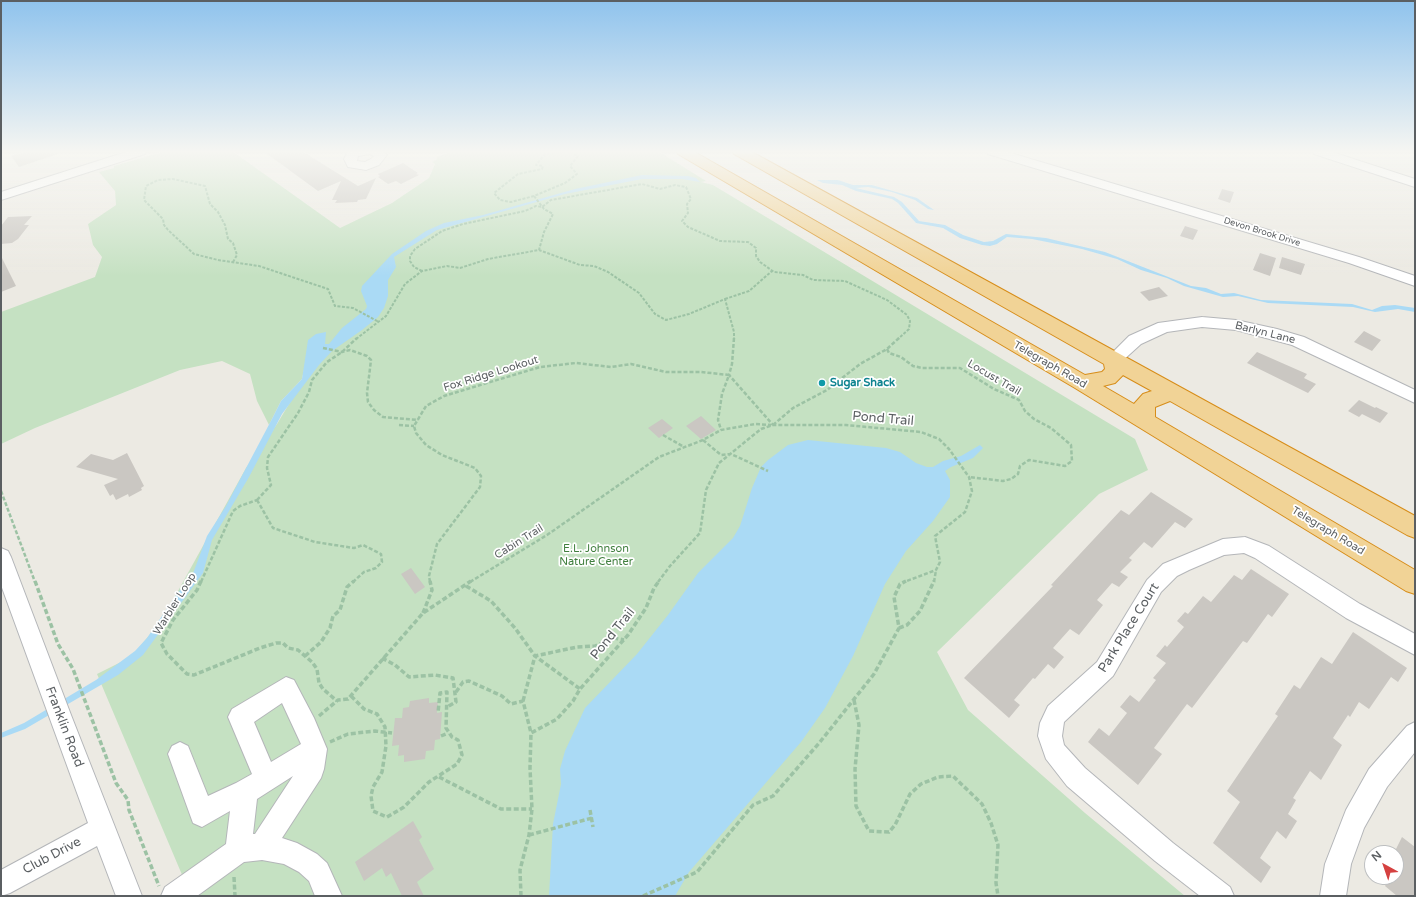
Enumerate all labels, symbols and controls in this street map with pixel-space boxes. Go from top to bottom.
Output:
street label: Devon Brook Drive [1222,215,1302,249]
street label: Barlyn Lane [1233,319,1297,347]
street label: Telegraph Road [1011,339,1089,391]
street label: Fox Ridge Lookout [442,353,540,395]
street label: Locust Trail [965,357,1023,399]
place label: Sugar Shack [830,376,895,390]
marker: Sugar Shack [817,378,827,388]
street label: Pond Trail [852,409,914,429]
street label: Telegraph Road [1289,504,1367,558]
street label: Cabin Trail [492,522,546,562]
park label: E.L. Johnson Nature Center [559,542,633,568]
street label: Warbler Loop [151,571,199,637]
street label: Park Place Court [1095,580,1163,676]
street label: Pond Trail [587,605,639,663]
street label: Franklin Road [41,684,87,770]
street label: Club Drive [20,834,84,878]
north arrow [1364,845,1404,885]
text: N [1369,848,1384,864]

